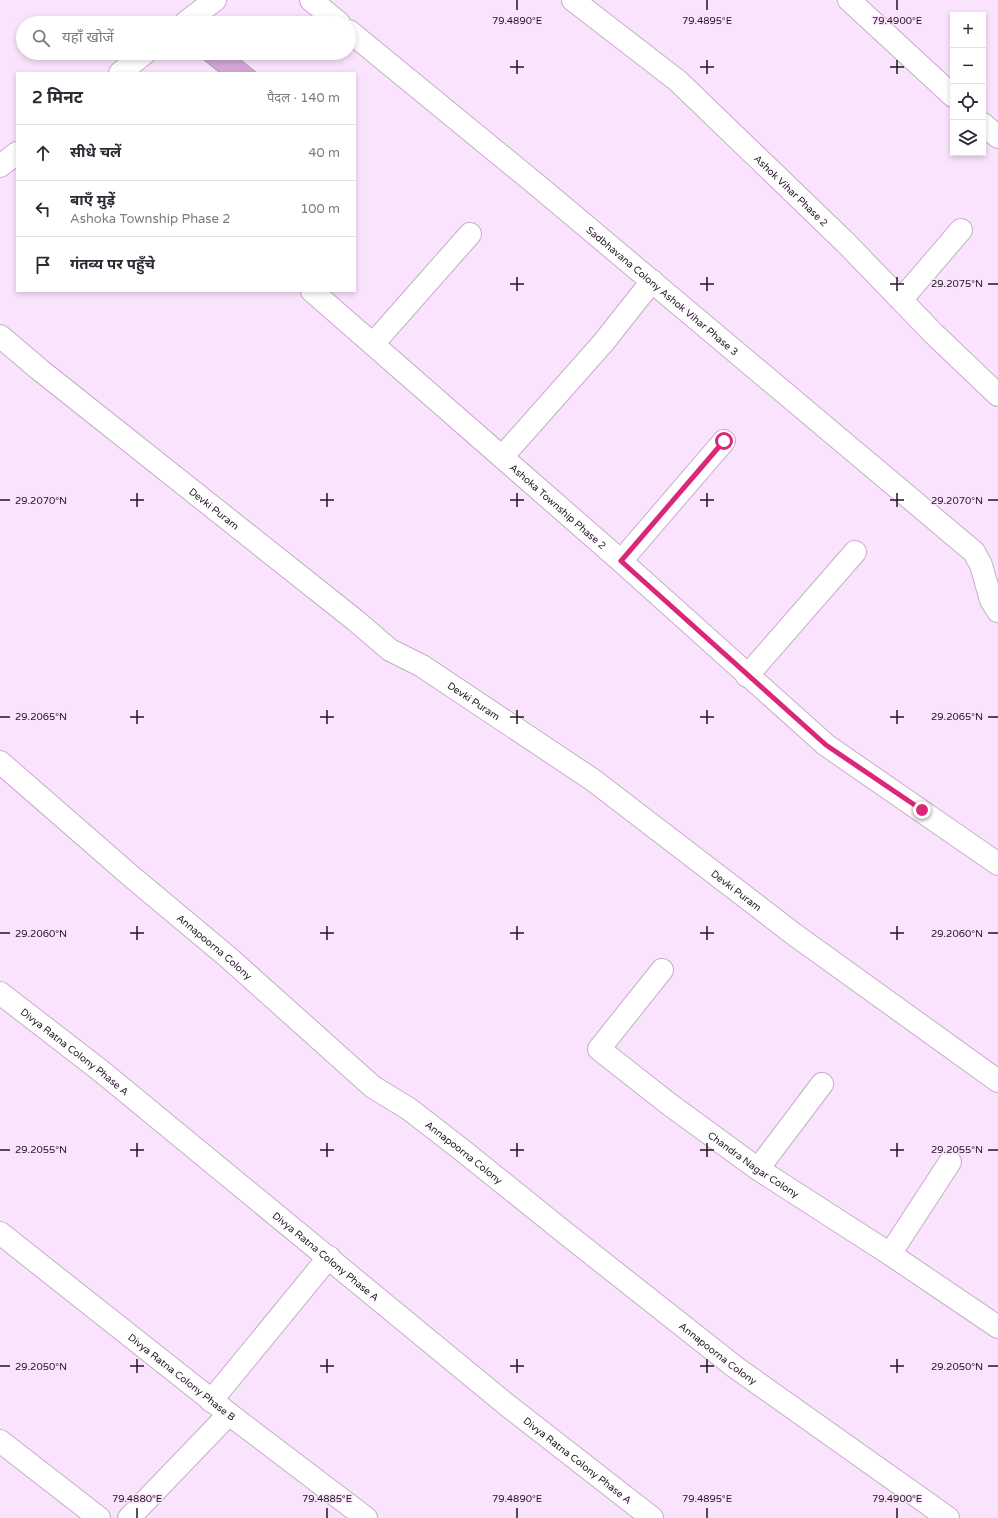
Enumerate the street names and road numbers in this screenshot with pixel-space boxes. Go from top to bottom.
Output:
street label: Ashok Vihar Phase 2 [751,153,830,229]
street label: Sadbhavana Colony Ashok Vihar Phase 3 [584,224,740,358]
street label: Ashoka Township Phase 2 [507,462,608,552]
street label: Devki Puram [186,486,241,533]
street label: Devki Puram [445,680,502,723]
street label: Devki Puram [708,868,764,914]
street label: Annapoorna Colony [174,912,254,983]
street label: Divya Ratna Colony Phase A [18,1006,131,1098]
street label: Annapoorna Colony [423,1119,505,1187]
street label: Chandra Nagar Colony [705,1129,801,1201]
street label: Divya Ratna Colony Phase A [270,1210,381,1304]
street label: Annapoorna Colony [676,1320,759,1388]
street label: Divya Ratna Colony Phase B [125,1332,238,1424]
street label: Divya Ratna Colony Phase A [521,1415,634,1507]

